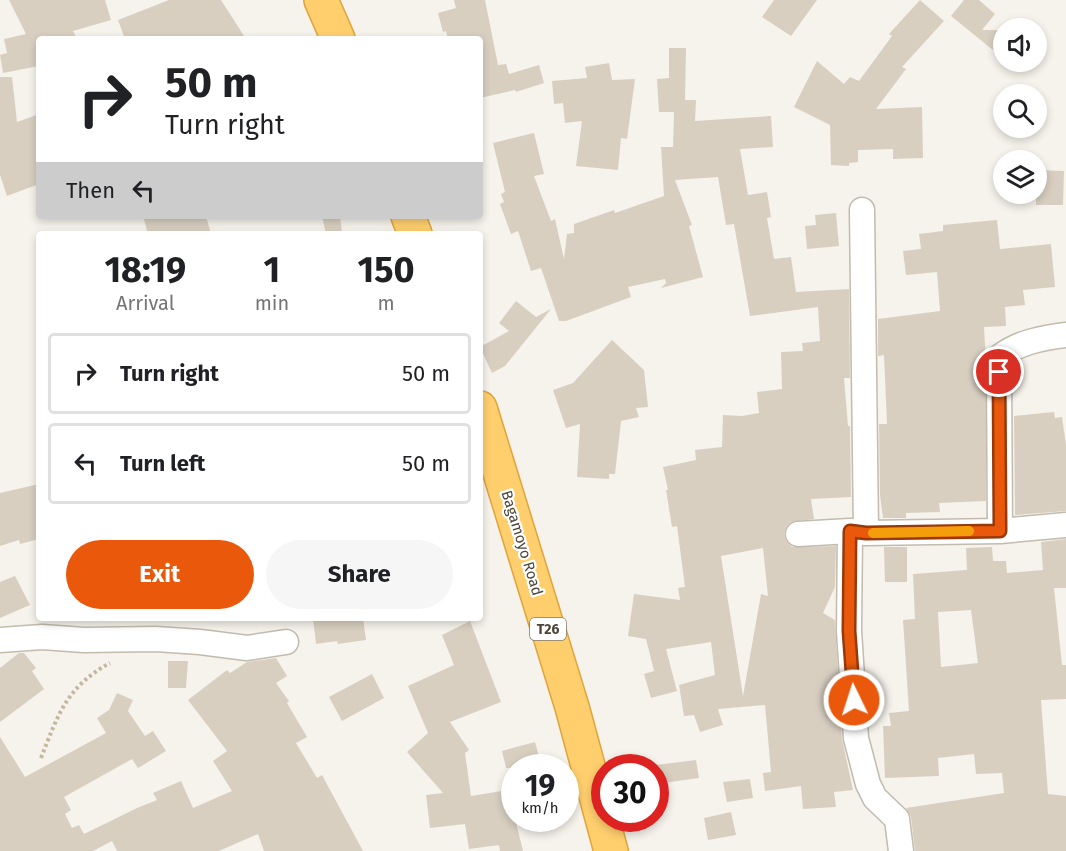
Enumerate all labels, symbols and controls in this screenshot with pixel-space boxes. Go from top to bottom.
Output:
map controls [993,18,1047,204]
button: sound [993,18,1047,72]
text: 50 m [165,58,258,108]
icon: right [66,60,144,138]
button: search [993,84,1047,138]
text: Turn right [165,109,285,141]
button: layers [993,150,1047,204]
icon: left [127,174,160,207]
text: Then [66,177,115,204]
text: 18:19 [104,248,186,292]
text: 1 [264,248,280,292]
text: 150 [358,248,415,292]
text: Arrival [116,291,175,315]
text: min [255,291,289,315]
text: m [377,291,395,315]
pin [973,346,1024,397]
icon: arrive [982,355,1015,388]
icon: right [69,357,102,390]
text: Turn right [120,360,219,387]
text: 50 m [402,360,450,387]
icon: left [69,447,102,480]
text: Turn left [120,450,205,477]
text: 50 m [402,450,450,477]
street label: Bagamoyo Road [497,488,547,598]
button: Exit [66,540,254,609]
button: Share [266,540,453,609]
road number: T26 [530,618,566,640]
position arrow [822,668,886,732]
speed limit sign: 30 [591,754,669,832]
text: 19 [525,768,555,804]
text: km/h [521,799,559,817]

